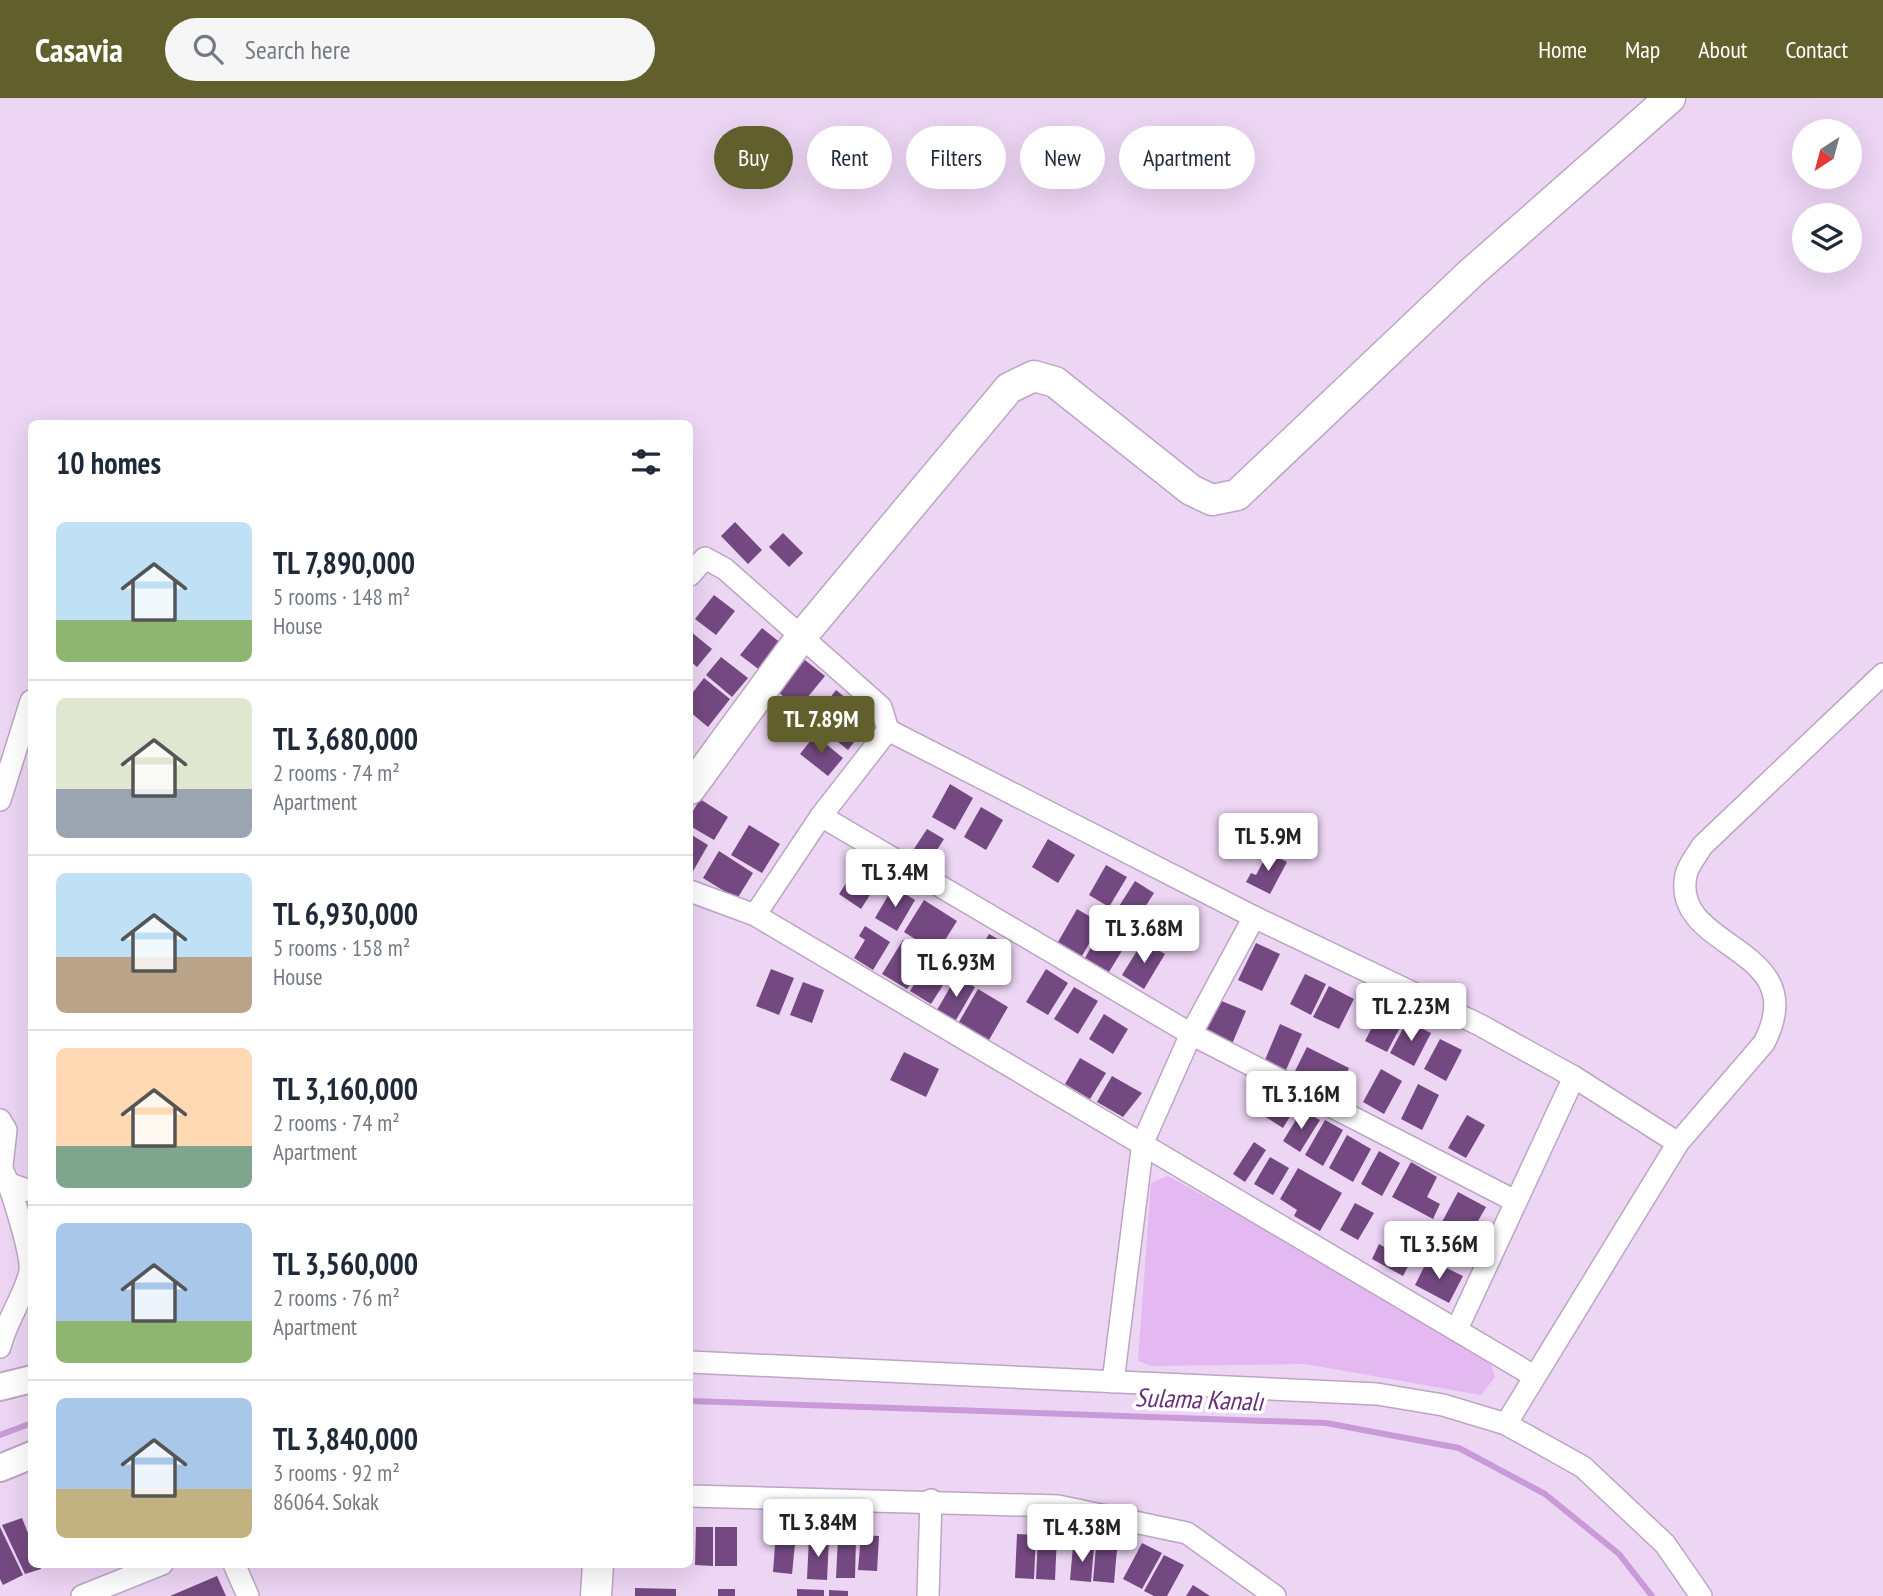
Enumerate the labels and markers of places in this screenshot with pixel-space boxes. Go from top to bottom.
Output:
pin: TL 7.89M [749,696,893,756]
pin: TL 5.9M [1203,814,1333,873]
pin: TL 3.4M [830,850,960,909]
pin: TL 3.68M [1072,906,1216,965]
pin: TL 6.93M [884,940,1028,999]
pin: TL 2.23M [1339,984,1483,1043]
pin: TL 3.16M [1229,1072,1373,1131]
pin: TL 3.56M [1367,1222,1511,1281]
pin: TL 3.84M [746,1500,890,1559]
pin: TL 4.38M [1010,1504,1154,1564]

